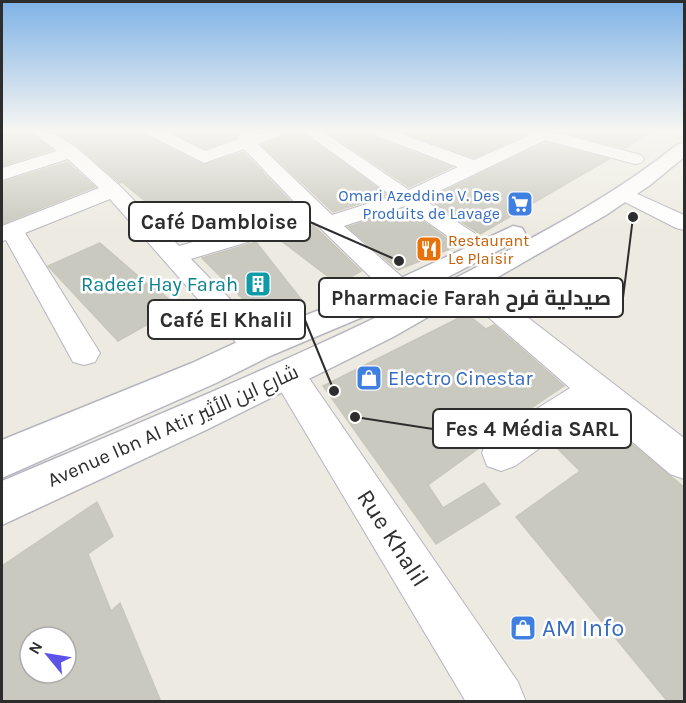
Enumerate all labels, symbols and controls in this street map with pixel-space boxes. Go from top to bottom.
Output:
place label: Omari Azeddine V. Des Produits de Lavage [338,186,500,223]
supermarket icon: Omari Azeddine V. Des Produits de Lavage [505,189,535,219]
callout: Café Dambloise [129,202,310,241]
text: Café Dambloise [141,210,297,234]
place label: Restaurant Le Plaisir [448,231,529,268]
restaurant icon: Restaurant Le Plaisir [414,234,444,264]
building icon: Radeef Hay Farah [243,269,273,299]
place label: Radeef Hay Farah [81,273,238,296]
callout: Pharmacie Farah صيدلية فرح [319,278,623,317]
text: Pharmacie Farah صيدلية فرح [331,286,611,312]
callout: Café El Khalil [148,300,305,339]
text: Café El Khalil [160,308,292,332]
street label: Avenue Ibn Al Atir شارع ابن الأثير [44,360,303,494]
shop icon: Electro Cinestar [354,363,384,393]
place label: Electro Cinestar [388,367,533,390]
callout: Fes 4 Média SARL [433,409,631,448]
text: Fes 4 Média SARL [445,417,619,441]
street label: Rue Khalil [351,484,435,592]
shop icon: AM Info [508,613,538,643]
place label: AM Info [542,614,624,642]
north arrow [18,625,78,685]
text: N [24,638,47,657]

